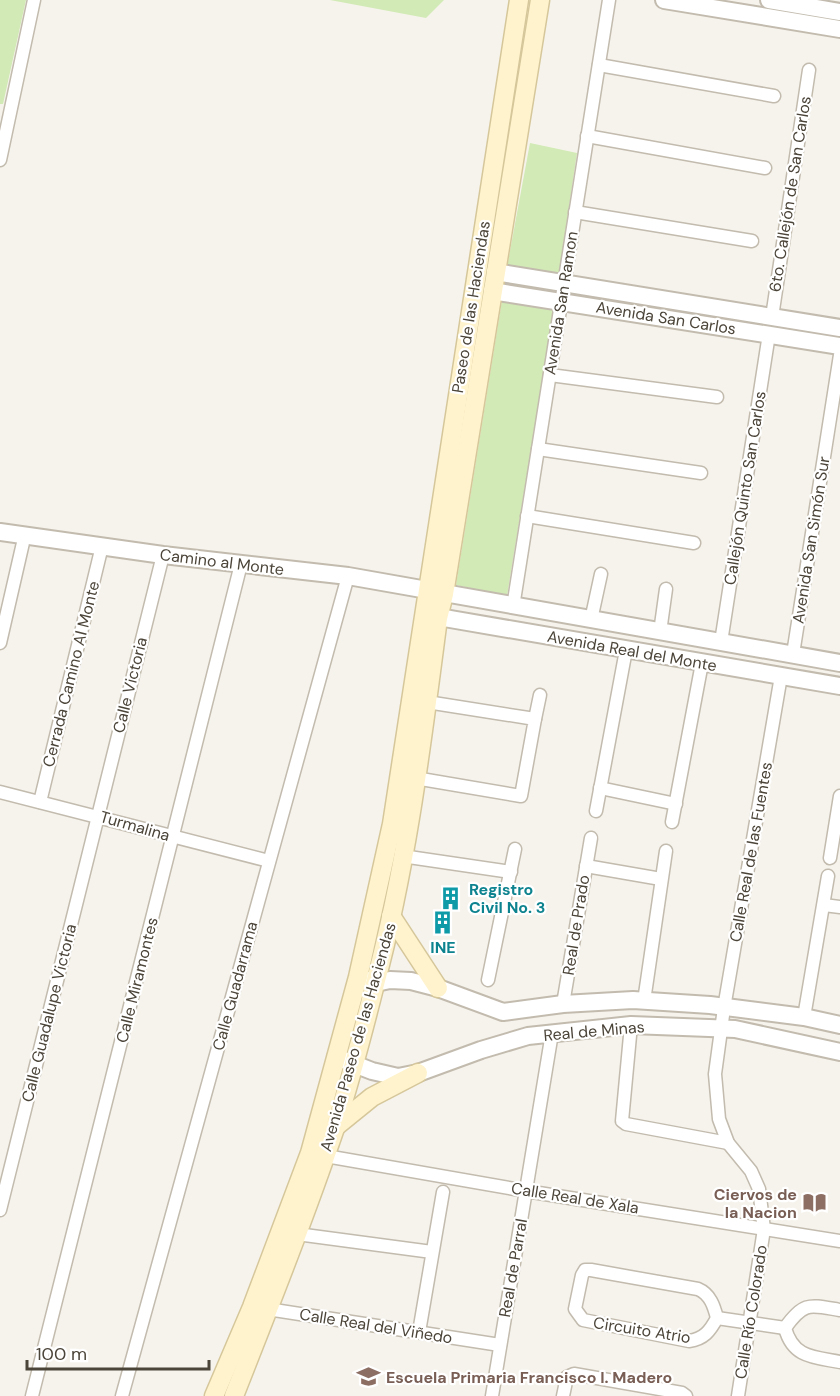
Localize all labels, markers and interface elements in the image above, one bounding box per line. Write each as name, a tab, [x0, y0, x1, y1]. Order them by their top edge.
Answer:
street label: 6to. Callejón de San Carlos	[764, 94, 816, 294]
street label: Paseo de las Haciendas	[447, 219, 495, 395]
street label: Avenida San Ramon	[539, 230, 583, 376]
street label: Avenida San Carlos	[594, 297, 738, 339]
street label: Callejón Quinto San Carlos	[719, 389, 771, 587]
street label: Avenida San Simón Sur	[787, 455, 835, 625]
street label: Camino al Monte	[159, 544, 285, 580]
street label: Cerrada Camino Al Monte	[38, 579, 104, 769]
street label: Avenida Real del Monte	[546, 626, 718, 676]
street label: Calle Victoria	[108, 635, 152, 735]
street label: Calle Real de las Fuentes	[725, 760, 777, 944]
street label: Turmalina	[98, 806, 172, 846]
street label: Real de Prado	[558, 873, 594, 977]
place label: Registro Civil No. 3	[469, 879, 546, 918]
building icon: Registro Civil No. 3	[438, 885, 464, 911]
building icon: INE	[430, 909, 456, 935]
street label: Calle Miramontes	[111, 915, 163, 1045]
street label: Calle Guadarrama	[208, 919, 262, 1053]
street label: Avenida Paseo de las Haciendas	[315, 920, 401, 1154]
street label: Calle Guadalupe Victoria	[17, 922, 81, 1104]
place label: INE	[430, 937, 456, 958]
street label: Real de Minas	[543, 1016, 645, 1046]
street label: Calle Real de Xala	[510, 1178, 640, 1218]
place label: Ciervos de la Nacion	[714, 1184, 797, 1223]
library icon: Ciervos de la Nacion	[802, 1190, 828, 1216]
street label: Real de Parral	[494, 1217, 532, 1319]
street label: Calle Río Colorado	[730, 1243, 772, 1381]
street label: Calle Real del Viñedo	[298, 1304, 454, 1348]
street label: Circuito Atrio	[592, 1312, 692, 1348]
scale bar	[27, 1333, 208, 1371]
text: 100 m	[36, 1342, 87, 1366]
school or university icon: Escuela Primaria Francisco I. Madero	[355, 1364, 381, 1390]
place label: Escuela Primaria Francisco I. Madero	[386, 1367, 672, 1388]

